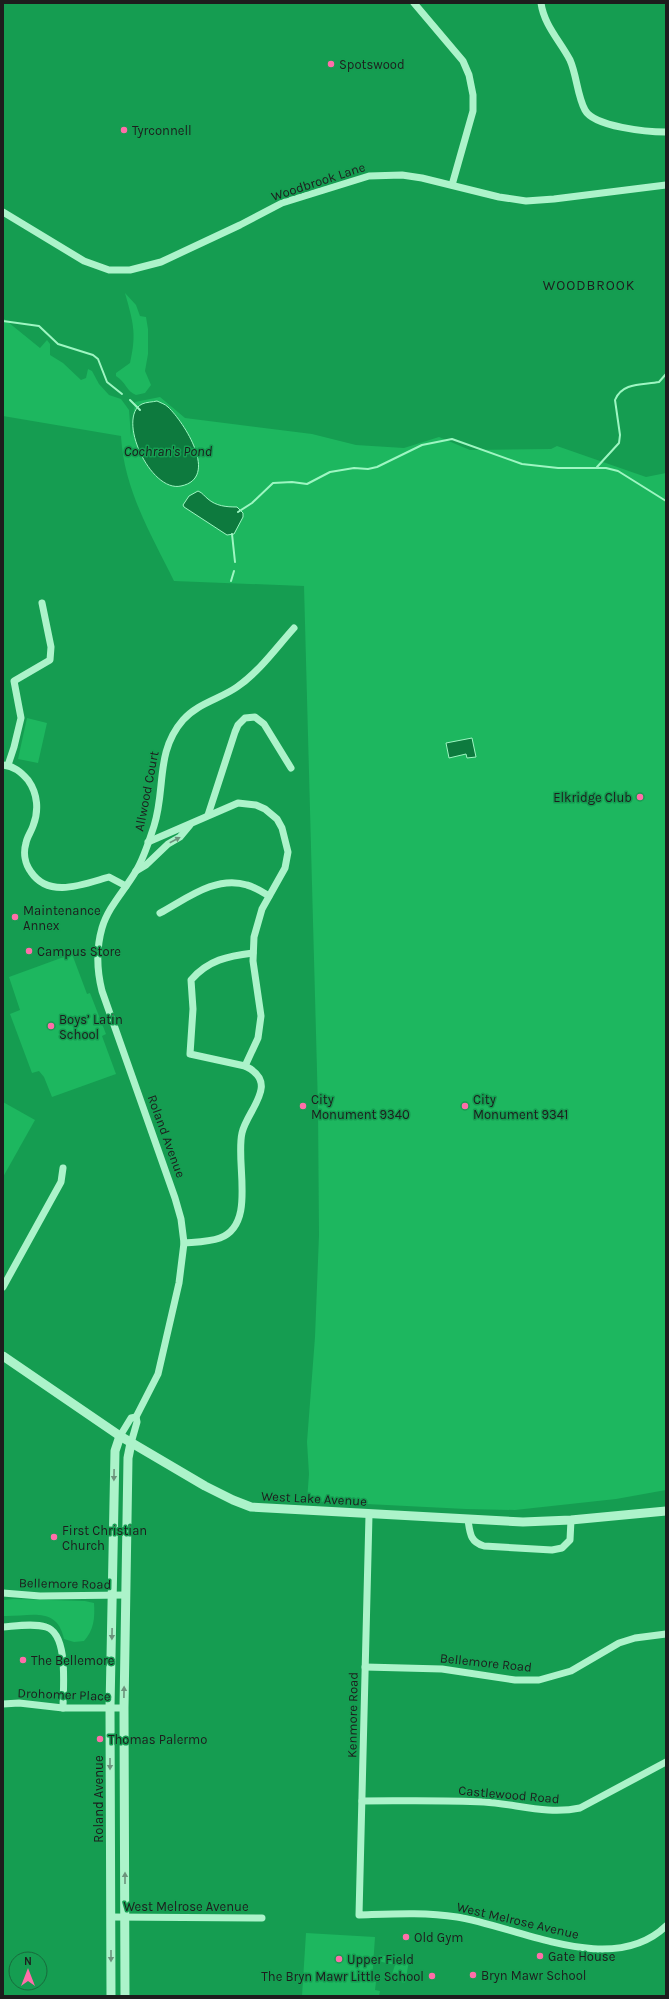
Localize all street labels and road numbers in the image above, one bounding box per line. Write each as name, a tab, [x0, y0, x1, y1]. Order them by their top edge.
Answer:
street label: Woodbrook Lane	[269, 159, 367, 204]
street label: Allwood Court	[131, 749, 162, 833]
street label: Roland Avenue	[145, 1093, 189, 1180]
street label: West Lake Avenue	[261, 1488, 368, 1509]
street label: Bellemore Road	[19, 1575, 111, 1592]
street label: Bellemore Road	[439, 1650, 533, 1675]
street label: Kenmore Road	[344, 1672, 361, 1758]
street label: Drohomer Place	[17, 1685, 111, 1704]
street label: Roland Avenue	[91, 1755, 106, 1843]
street label: Castlewood Road	[458, 1783, 560, 1806]
street label: West Melrose Avenue	[123, 1899, 249, 1914]
street label: West Melrose Avenue	[455, 1899, 581, 1942]

